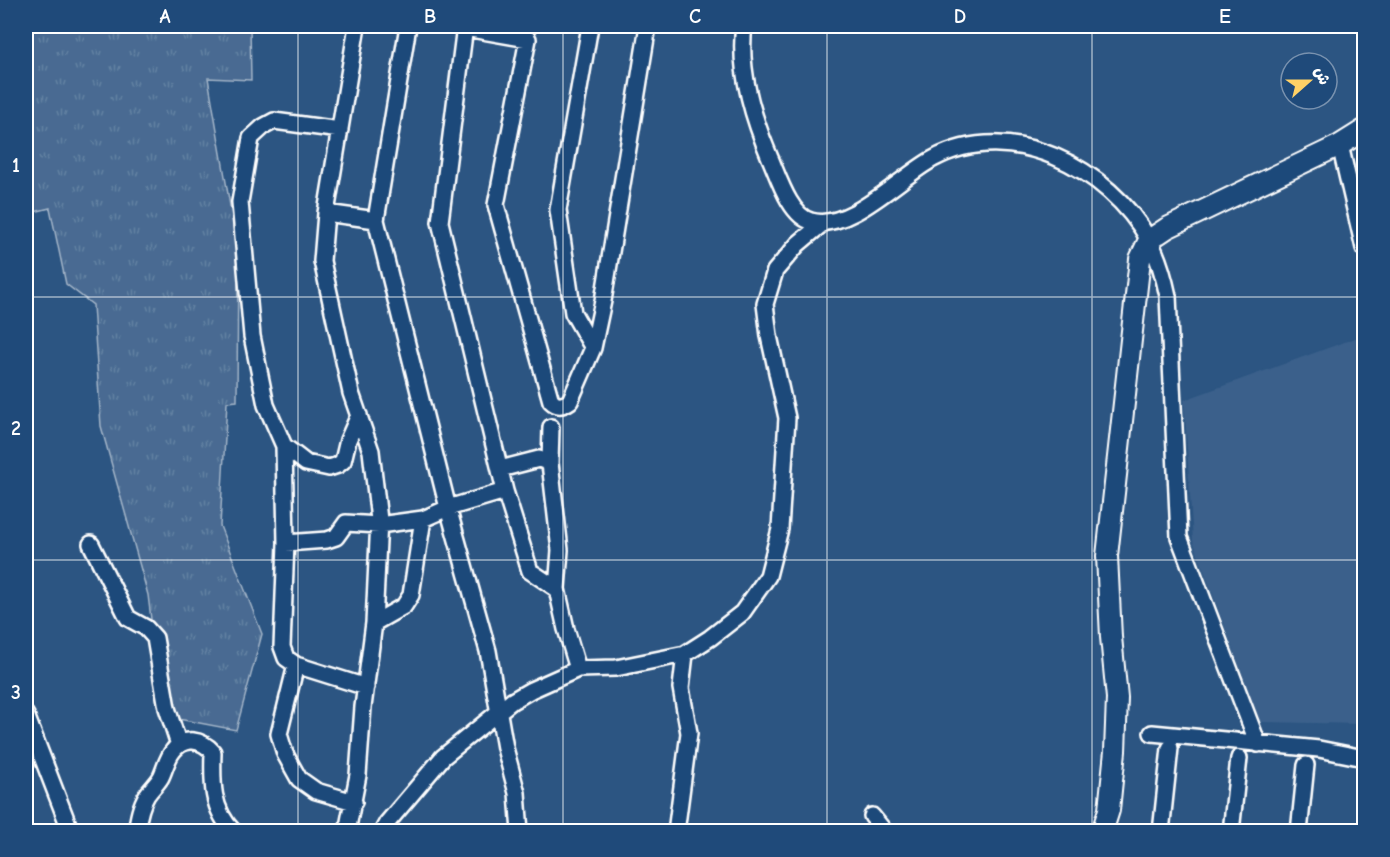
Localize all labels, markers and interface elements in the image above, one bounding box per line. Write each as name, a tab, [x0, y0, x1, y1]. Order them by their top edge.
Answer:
text: A	[159, 5, 171, 28]
text: B	[424, 5, 436, 28]
text: C	[689, 5, 701, 28]
text: D	[954, 5, 966, 28]
text: E	[1219, 5, 1231, 28]
north arrow	[1279, 51, 1339, 111]
text: ش	[1311, 65, 1334, 87]
text: 1	[12, 154, 20, 177]
text: 2	[11, 417, 21, 440]
text: 3	[11, 681, 21, 704]

